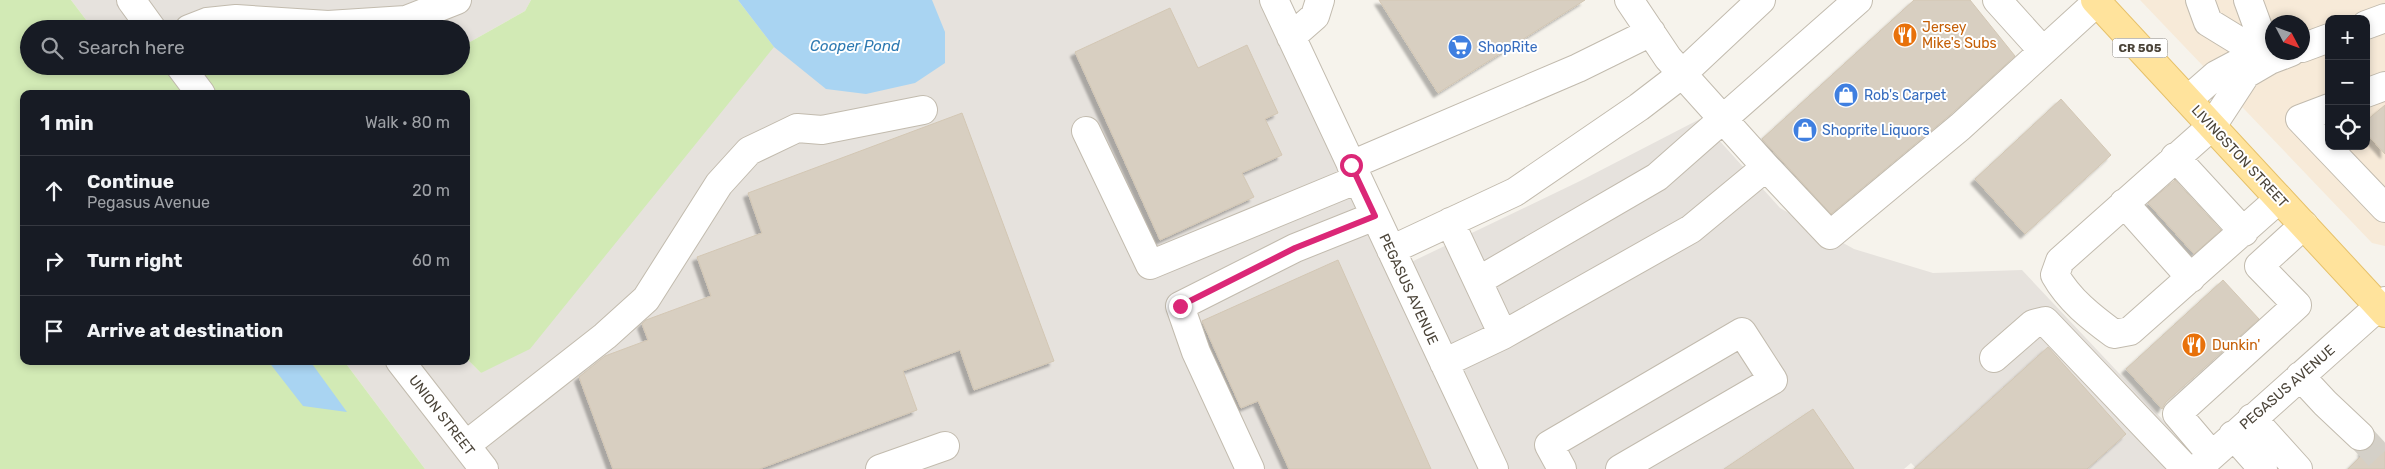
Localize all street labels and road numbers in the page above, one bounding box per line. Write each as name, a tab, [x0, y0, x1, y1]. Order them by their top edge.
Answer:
road number: CR 505	[2112, 38, 2168, 58]
street label: LIVINGSTON STREET	[2188, 102, 2292, 211]
street label: PEGASUS AVENUE	[1375, 231, 1442, 347]
street label: PEGASUS AVENUE	[2236, 341, 2338, 433]
street label: UNION STREET	[405, 372, 478, 459]

